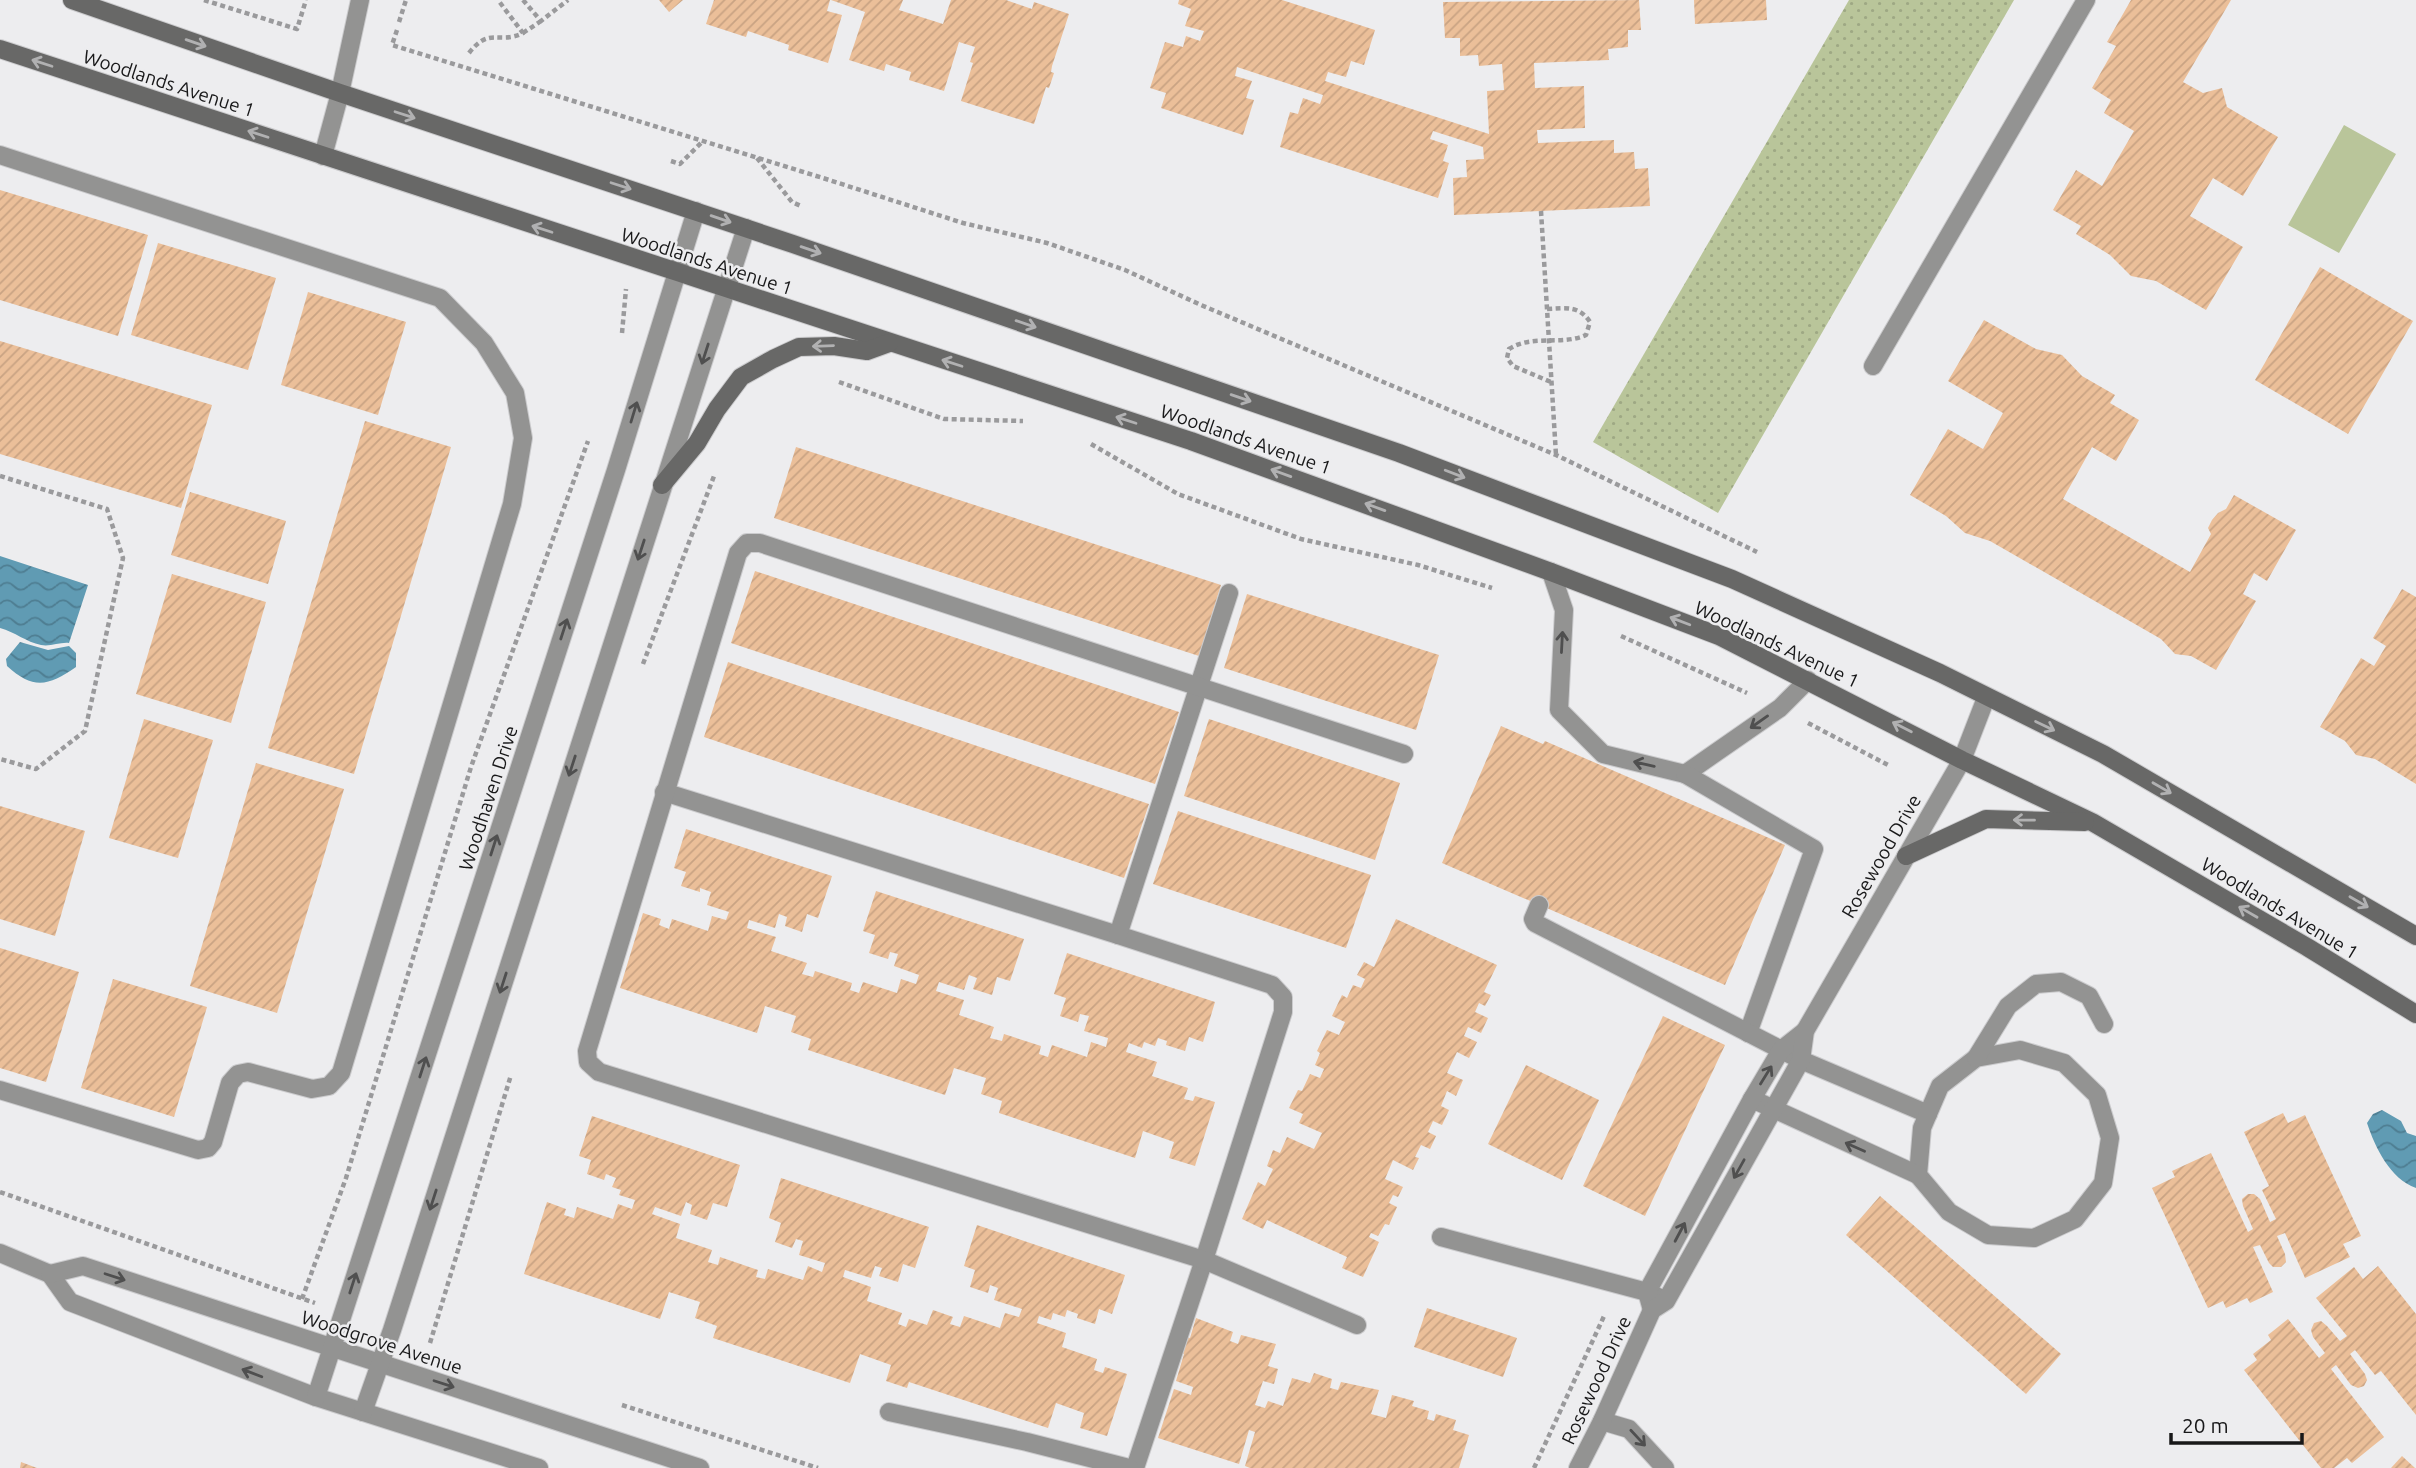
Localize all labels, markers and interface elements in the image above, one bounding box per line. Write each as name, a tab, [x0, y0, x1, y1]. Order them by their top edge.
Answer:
one-way arrow	[185, 38, 207, 50]
street label: Woodlands Avenue 1	[80, 45, 258, 121]
one-way arrow	[31, 55, 53, 68]
one-way arrow	[393, 110, 415, 122]
one-way arrow	[247, 127, 269, 140]
one-way arrow	[609, 181, 631, 193]
one-way arrow	[710, 213, 732, 226]
one-way arrow	[532, 222, 554, 234]
street label: Woodlands Avenue 1	[618, 223, 796, 299]
one-way arrow	[799, 245, 821, 257]
one-way arrow	[1014, 319, 1036, 331]
one-way arrow	[811, 340, 834, 353]
one-way arrow	[698, 343, 711, 365]
one-way arrow	[941, 356, 963, 368]
one-way arrow	[1229, 393, 1251, 405]
street label: Woodlands Avenue 1	[1158, 399, 1334, 479]
one-way arrow	[628, 402, 641, 424]
one-way arrow	[1115, 413, 1137, 426]
one-way arrow	[1270, 466, 1292, 478]
one-way arrow	[1444, 469, 1466, 482]
one-way arrow	[1364, 500, 1386, 512]
one-way arrow	[634, 538, 647, 560]
street label: Woodlands Avenue 1	[1691, 596, 1863, 692]
one-way arrow	[1669, 613, 1691, 626]
one-way arrow	[559, 618, 572, 640]
one-way arrow	[1556, 631, 1569, 654]
one-way arrow	[1750, 715, 1770, 729]
one-way arrow	[2034, 719, 2055, 733]
one-way arrow	[1892, 720, 1913, 734]
street label: Woodhaven Drive	[454, 723, 522, 873]
one-way arrow	[565, 755, 577, 777]
one-way arrow	[1633, 757, 1656, 770]
one-way arrow	[2151, 781, 2171, 795]
street label: Rosewood Drive	[1837, 790, 1925, 922]
one-way arrow	[2013, 813, 2036, 827]
one-way arrow	[489, 835, 502, 857]
street label: Woodlands Avenue 1	[2198, 852, 2362, 964]
one-way arrow	[2348, 895, 2368, 909]
one-way arrow	[2238, 905, 2258, 919]
one-way arrow	[495, 972, 508, 994]
one-way arrow	[417, 1056, 430, 1078]
one-way arrow	[1760, 1065, 1774, 1085]
one-way arrow	[1845, 1140, 1866, 1153]
one-way arrow	[1732, 1159, 1746, 1179]
one-way arrow	[426, 1188, 439, 1210]
one-way arrow	[1674, 1222, 1687, 1243]
one-way arrow	[104, 1272, 126, 1284]
one-way arrow	[347, 1273, 360, 1295]
street label: Woodgrove Avenue	[299, 1306, 465, 1378]
street label: Rosewood Drive	[1557, 1312, 1635, 1448]
one-way arrow	[242, 1365, 264, 1378]
one-way arrow	[432, 1379, 454, 1391]
scale bar	[2171, 1402, 2302, 1446]
text: 20 m	[2182, 1413, 2229, 1437]
one-way arrow	[1629, 1429, 1646, 1446]

